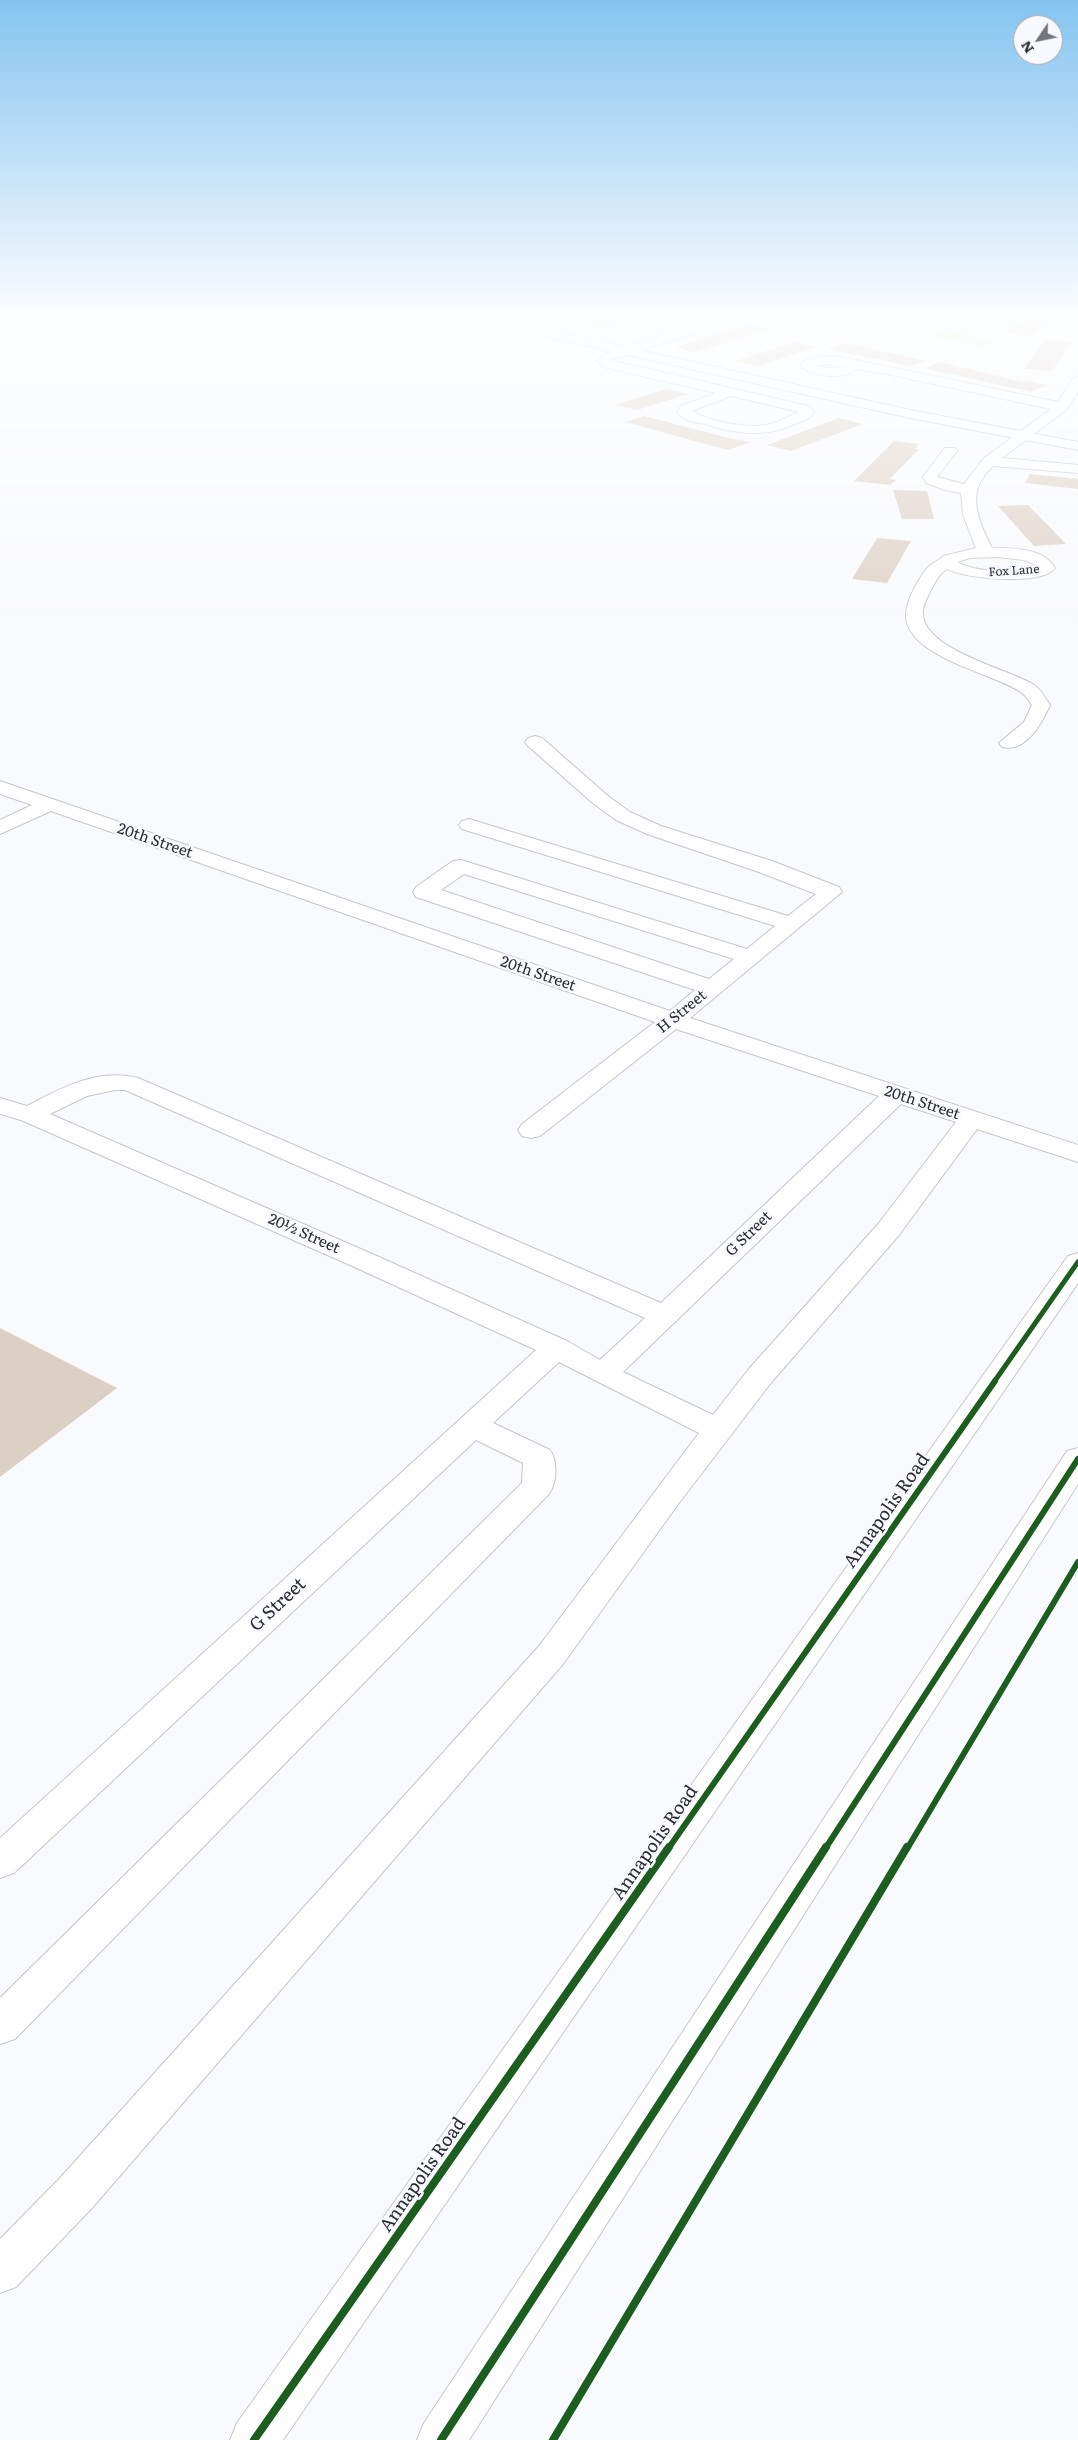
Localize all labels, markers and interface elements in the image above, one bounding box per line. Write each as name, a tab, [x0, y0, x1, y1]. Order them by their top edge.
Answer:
north arrow	[1013, 15, 1063, 65]
text: N	[1015, 37, 1038, 58]
street label: Fox Lane	[988, 562, 1040, 580]
street label: 20th Street	[115, 820, 195, 862]
street label: 20th Street	[498, 953, 578, 995]
street label: H Street	[654, 987, 710, 1037]
street label: 20th Street	[882, 1082, 962, 1124]
street label: G Street	[722, 1208, 776, 1260]
street label: 20½ Street	[265, 1210, 343, 1258]
street label: Annapolis Road	[839, 1450, 935, 1572]
street label: G Street	[246, 1574, 310, 1636]
street label: Annapolis Road	[607, 1782, 703, 1904]
street label: Annapolis Road	[375, 2114, 471, 2236]

